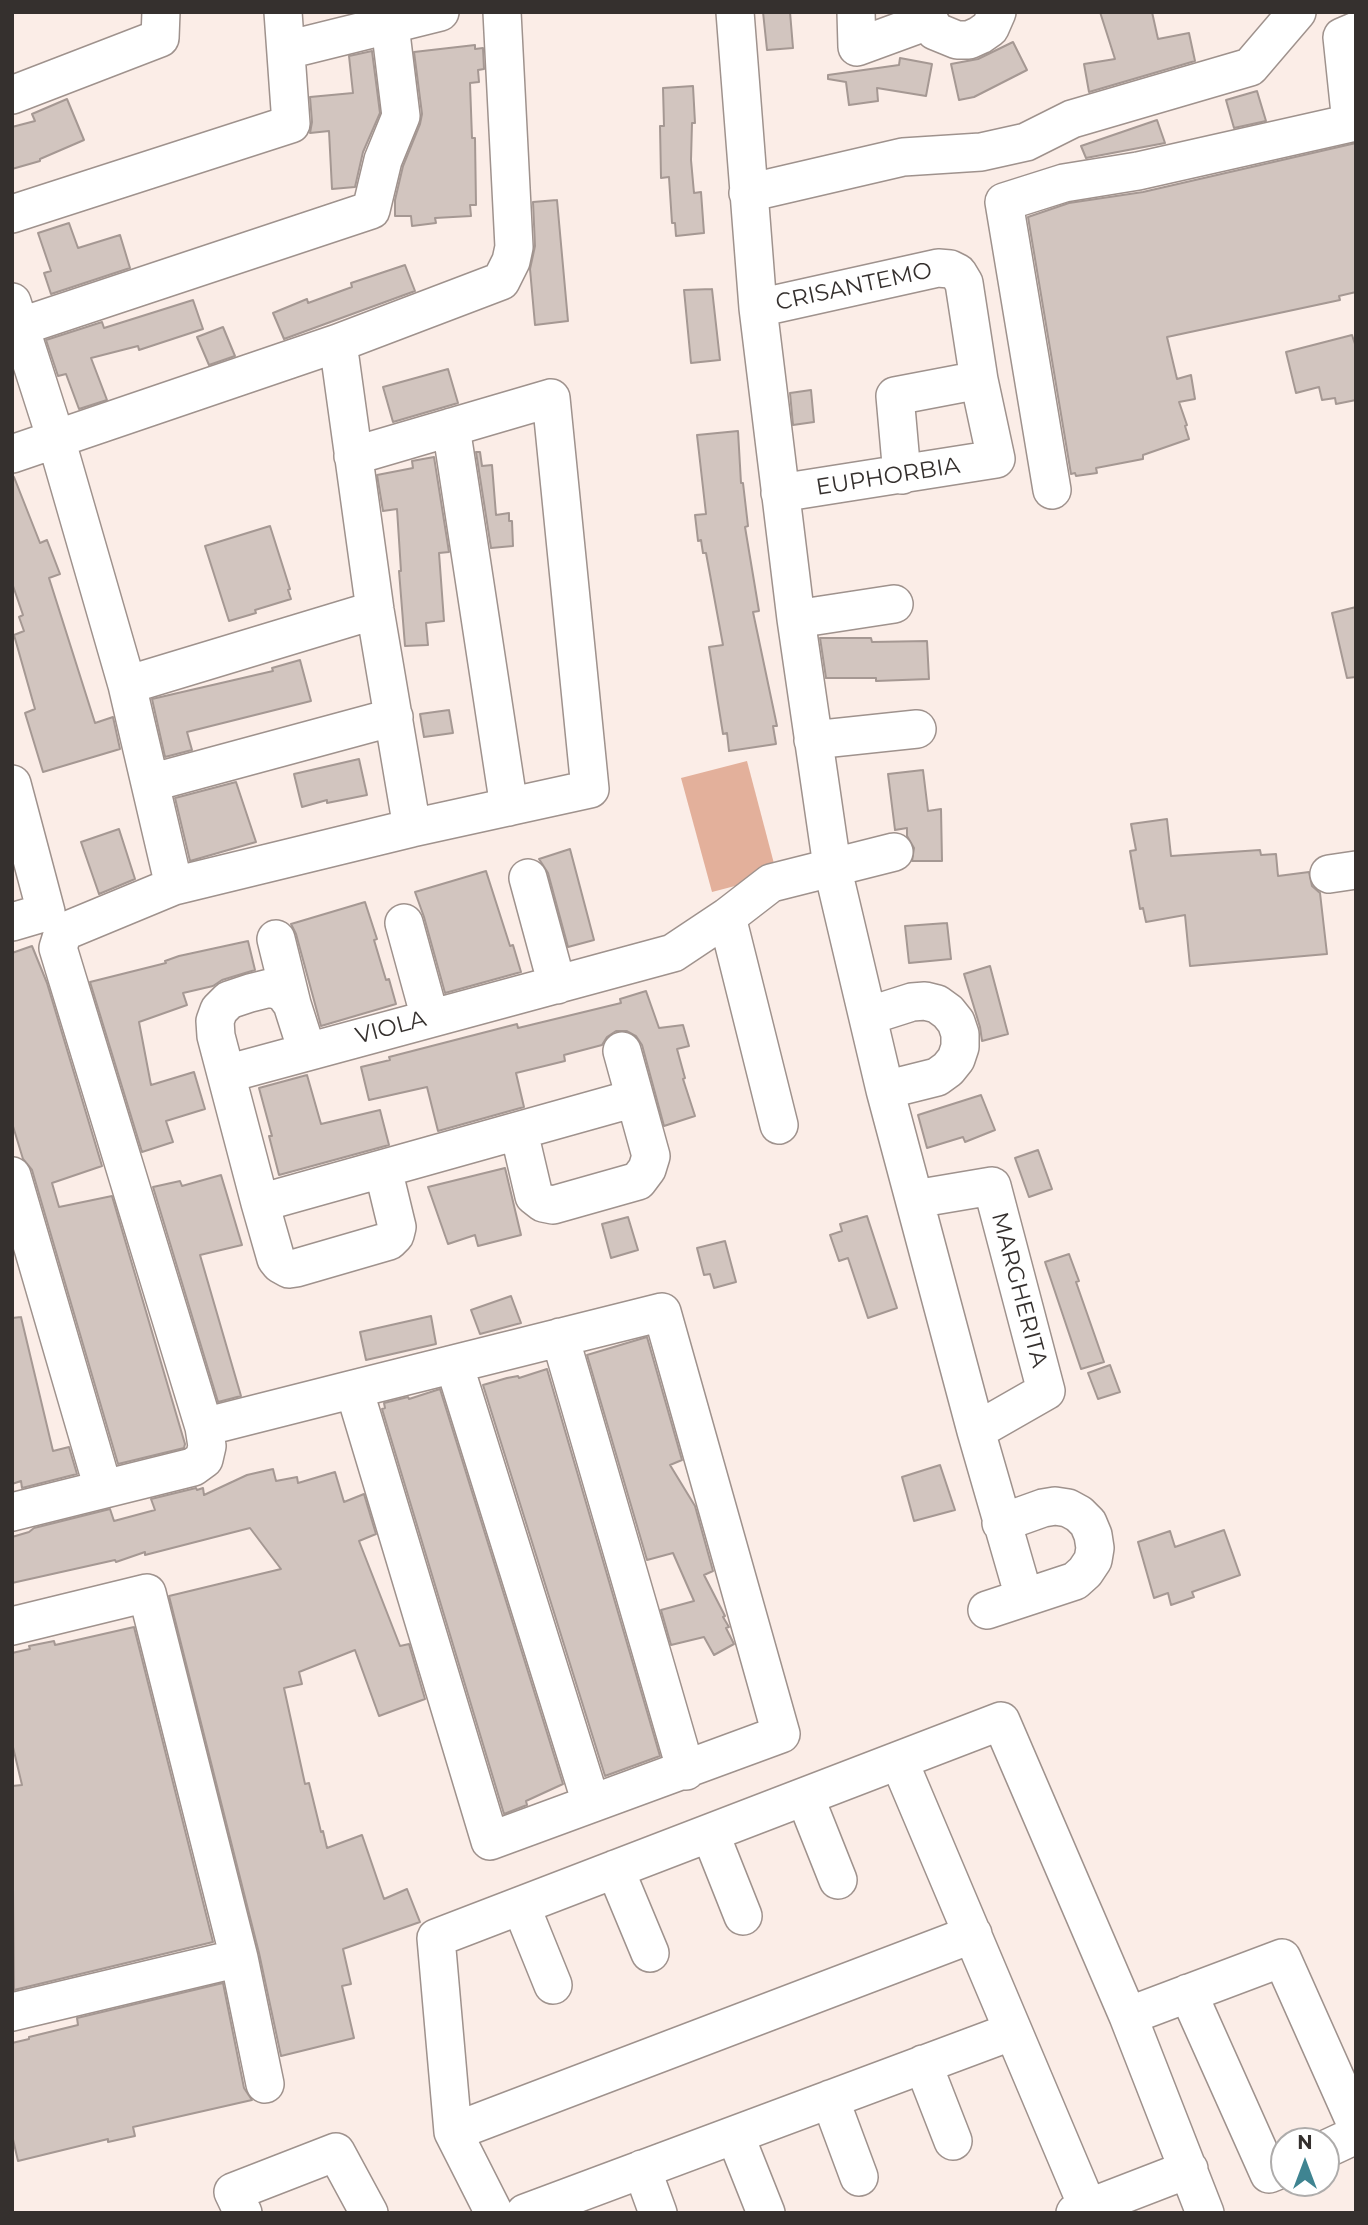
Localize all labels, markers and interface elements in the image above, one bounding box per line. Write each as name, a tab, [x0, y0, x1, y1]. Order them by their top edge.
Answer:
street label: CRISANTEMO	[773, 257, 935, 317]
street label: EUPHORBIA	[814, 452, 962, 502]
street label: VIOLA	[353, 1005, 429, 1051]
street label: MARGHERITA	[985, 1209, 1053, 1371]
north arrow	[1270, 2127, 1340, 2197]
text: N	[1297, 2131, 1313, 2154]

